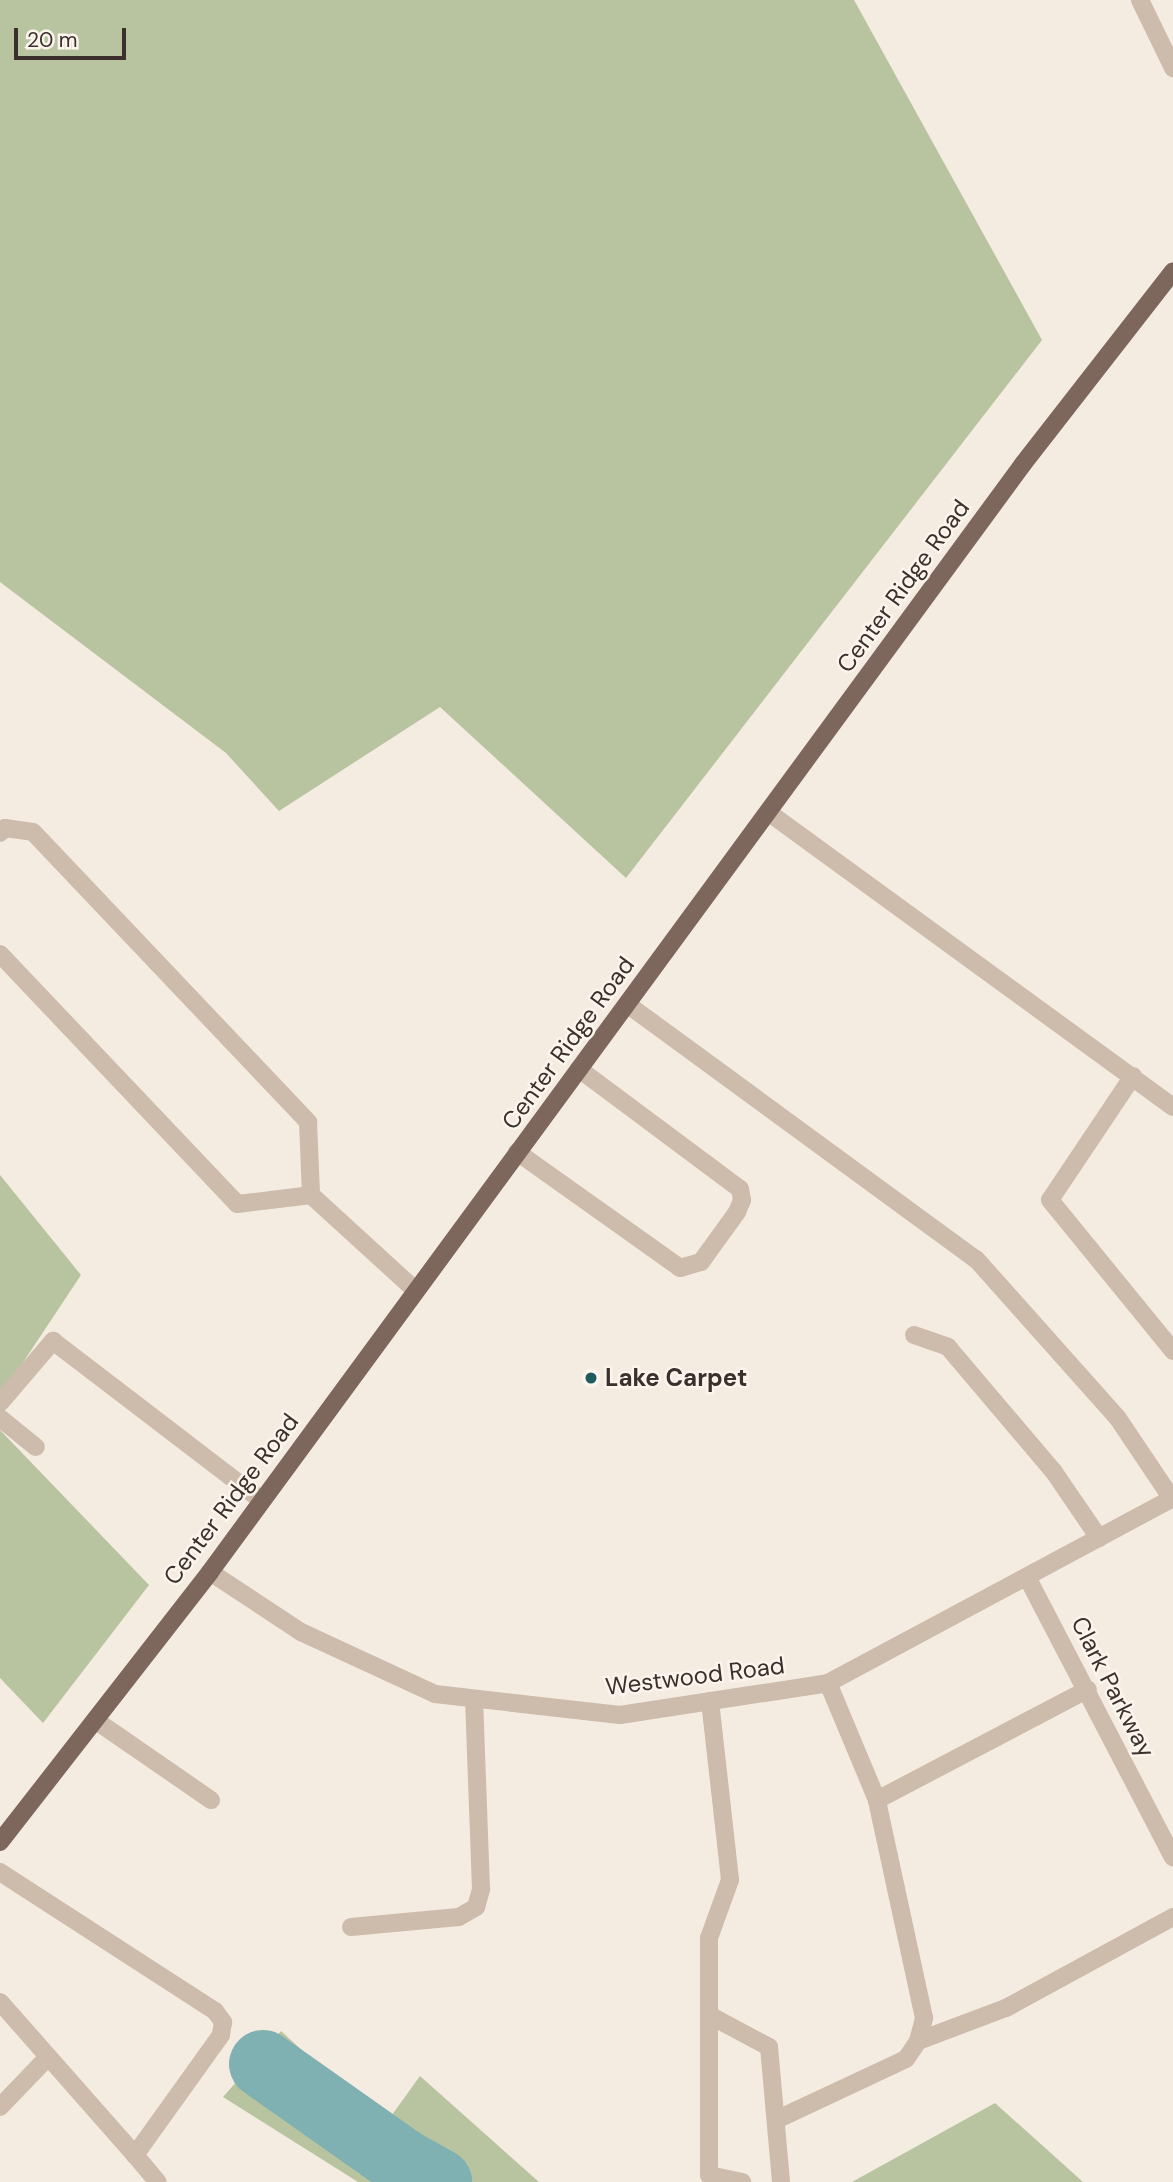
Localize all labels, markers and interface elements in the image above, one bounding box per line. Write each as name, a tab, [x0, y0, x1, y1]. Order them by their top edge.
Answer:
scale bar	[18, 14, 130, 58]
text: 20 m	[27, 26, 78, 54]
street label: Center Ridge Road	[831, 494, 975, 678]
street label: Center Ridge Road	[496, 951, 640, 1135]
place label: Lake Carpet	[605, 1364, 747, 1392]
marker: Lake Carpet	[583, 1370, 599, 1386]
street label: Center Ridge Road	[157, 1408, 305, 1590]
street label: Clark Parkway	[1065, 1612, 1161, 1762]
street label: Westwood Road	[604, 1651, 786, 1701]

